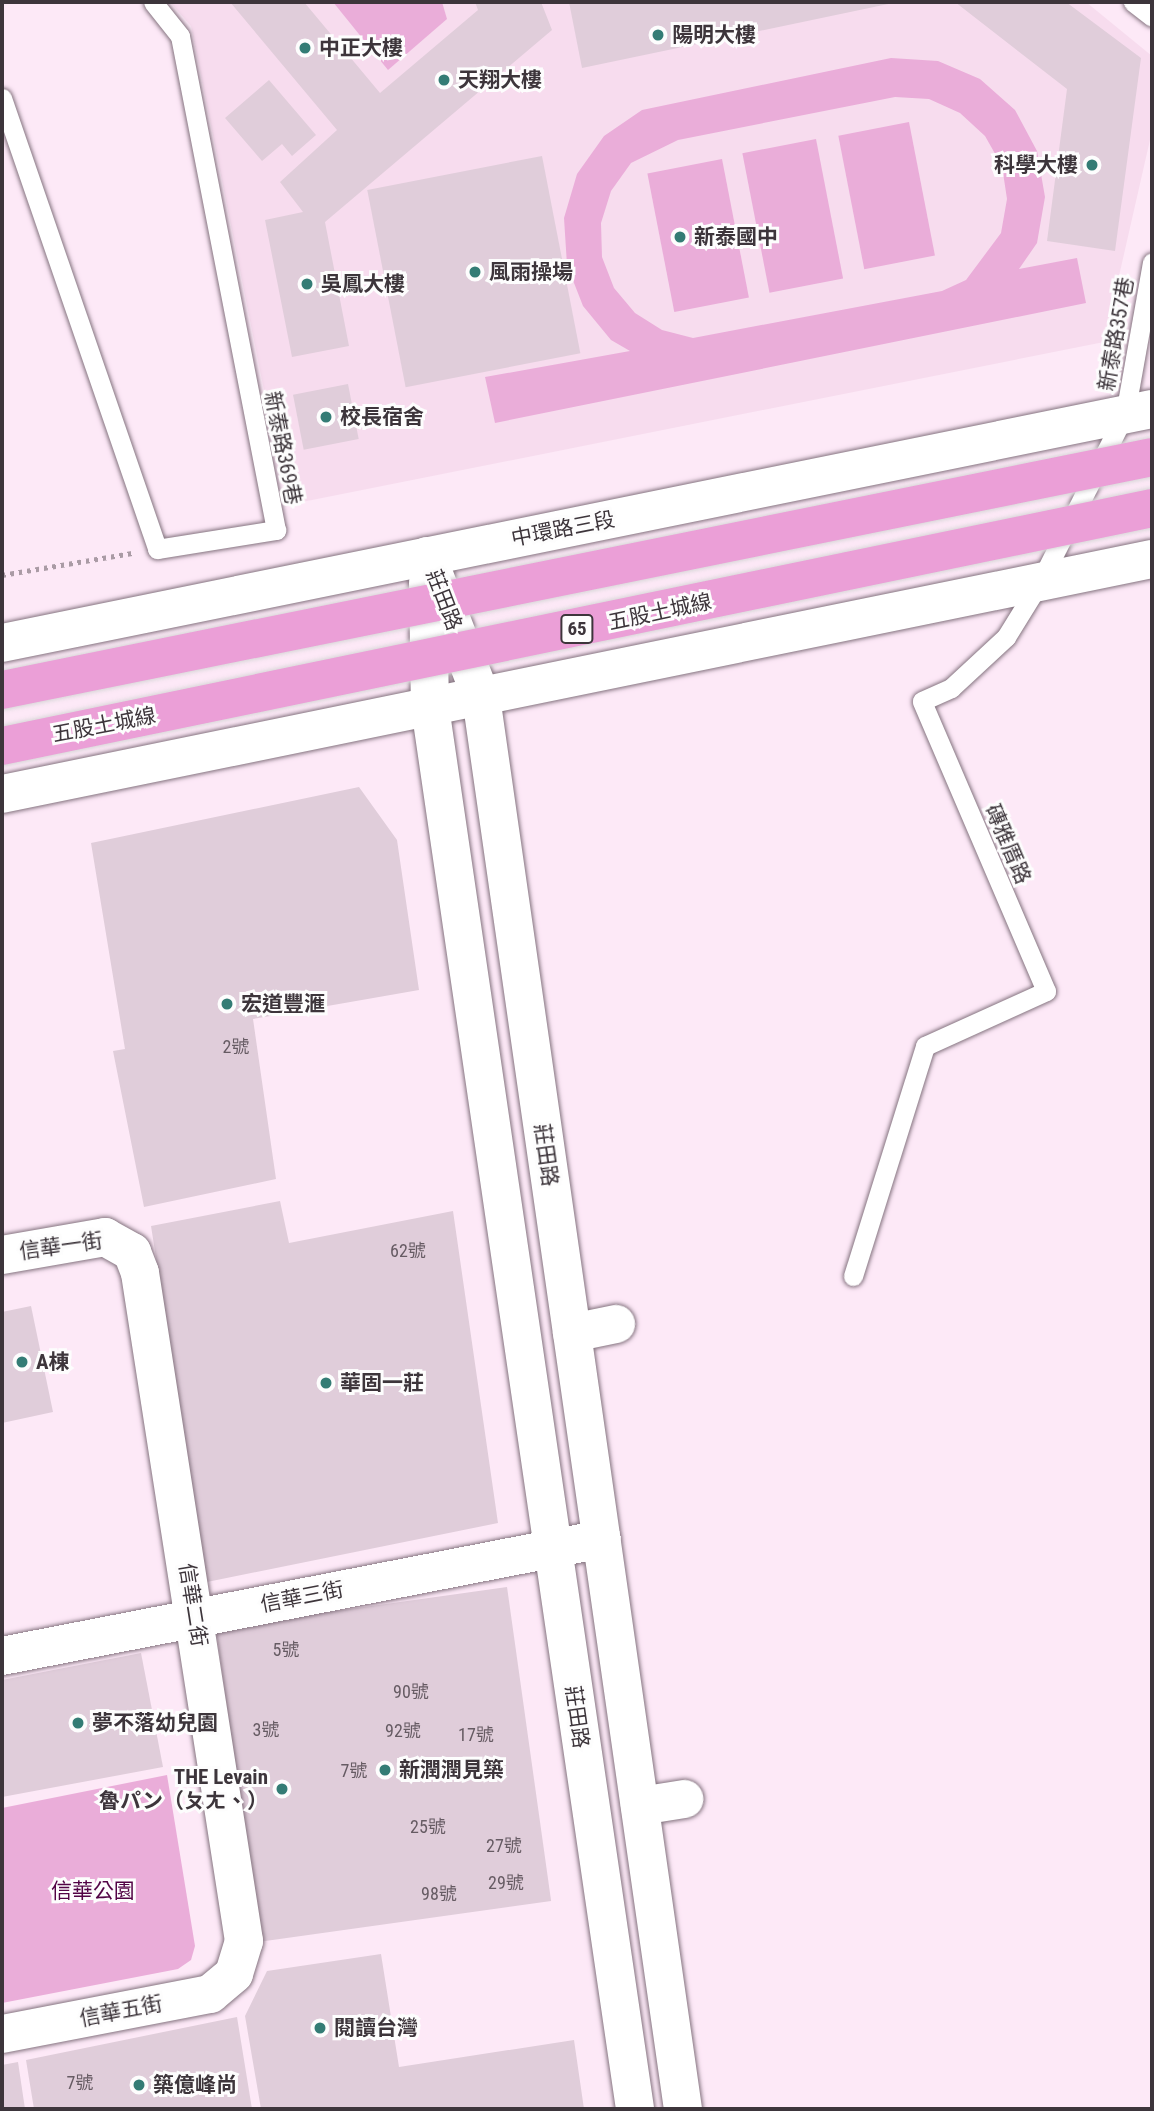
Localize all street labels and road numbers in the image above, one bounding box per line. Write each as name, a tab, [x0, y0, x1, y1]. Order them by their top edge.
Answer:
street label: 新泰路357巷	[1094, 275, 1138, 393]
street label: 新泰路369巷	[260, 389, 306, 507]
street label: 中環路三段	[509, 507, 617, 551]
street label: 莊田路	[421, 566, 467, 634]
street label: 五股土城線	[606, 589, 714, 635]
road number: 65	[560, 614, 594, 644]
street label: 五股土城線	[50, 703, 158, 747]
street label: 磚雅厝路	[980, 800, 1036, 888]
street label: 莊田路	[529, 1122, 563, 1188]
street label: 信華一街	[18, 1228, 104, 1264]
street label: 信華二街	[174, 1562, 212, 1648]
street label: 信華三街	[258, 1577, 346, 1617]
street label: 莊田路	[560, 1684, 594, 1750]
street label: 信華五街	[77, 1991, 165, 2031]

